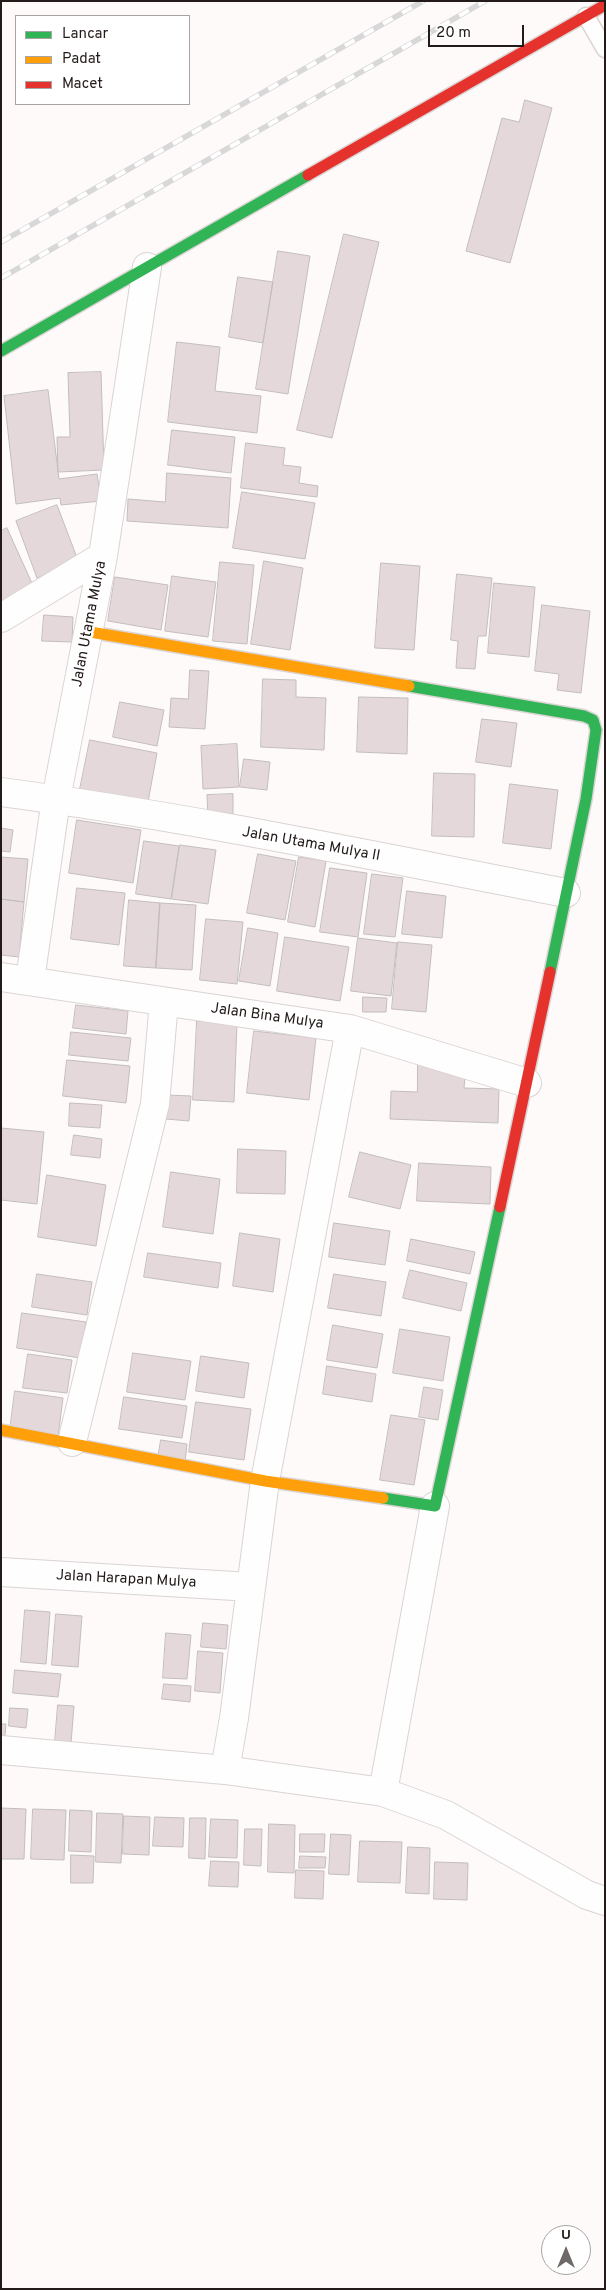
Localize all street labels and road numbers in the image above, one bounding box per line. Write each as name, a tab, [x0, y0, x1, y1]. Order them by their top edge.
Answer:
street label: Jalan Utama Mulya	[69, 559, 111, 689]
street label: Jalan Utama Mulya II	[240, 824, 382, 866]
street label: Jalan Bina Mulya	[209, 1000, 325, 1034]
street label: Jalan Harapan Mulya	[55, 1567, 197, 1593]

